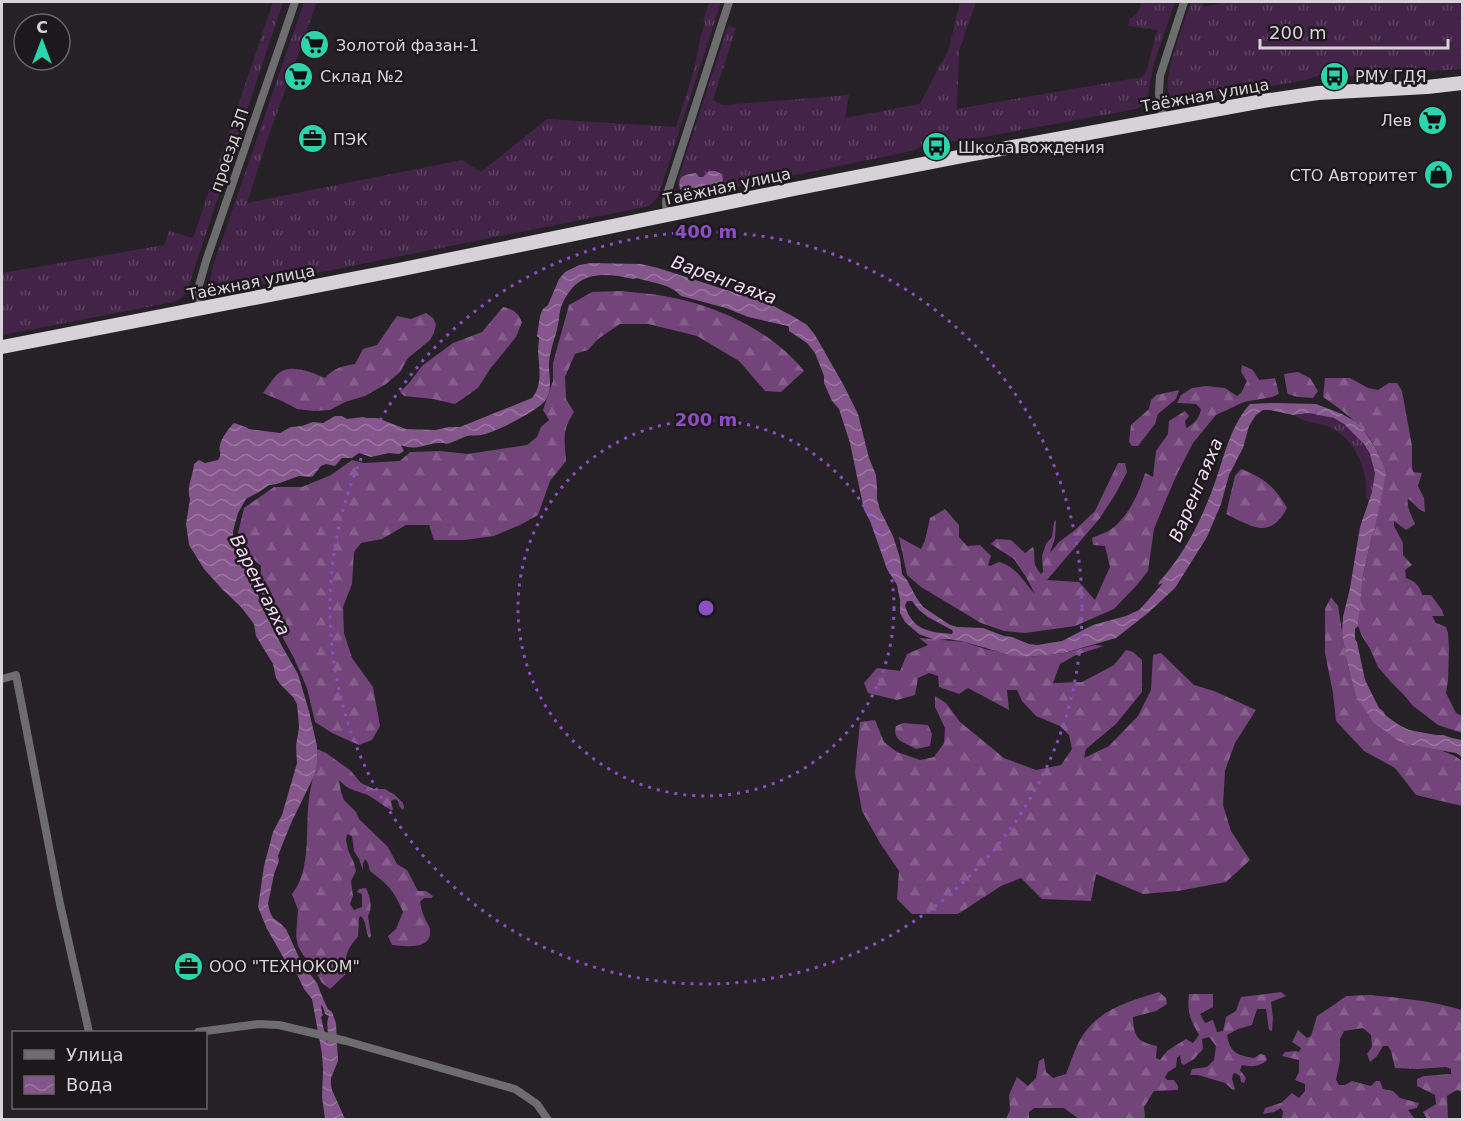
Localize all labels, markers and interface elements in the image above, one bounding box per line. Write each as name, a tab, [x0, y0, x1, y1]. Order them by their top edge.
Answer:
north arrow	[12, 12, 72, 72]
scale bar	[1260, 12, 1448, 50]
text: С	[36, 18, 48, 37]
text: 200 m	[1269, 22, 1327, 43]
supermarket icon: Золотой фазан-1	[299, 29, 331, 61]
place label: Золотой фазан-1	[336, 36, 479, 55]
supermarket icon: Склад №2	[283, 60, 315, 92]
bus stop icon: РМУ ГДЯ	[1318, 60, 1350, 92]
place label: Склад №2	[320, 67, 404, 86]
place label: РМУ ГДЯ	[1355, 67, 1427, 86]
street label: Таёжная улица	[1139, 75, 1271, 116]
supermarket icon: Лев	[1417, 104, 1449, 136]
street label: проезд 3П	[206, 106, 253, 194]
place label: Лев	[1381, 111, 1412, 130]
office icon: ПЭК	[296, 123, 328, 155]
place label: ПЭК	[333, 130, 368, 149]
bus stop icon: Школа вождения	[921, 131, 953, 163]
place label: Школа вождения	[958, 138, 1105, 157]
shop icon: СТО Авторитет	[1422, 159, 1454, 191]
street label: Таёжная улица	[661, 164, 792, 209]
place label: СТО Авторитет	[1290, 166, 1417, 185]
text: 400 m	[675, 221, 737, 242]
water label: Варенгаяха	[669, 251, 780, 308]
street label: Таёжная улица	[185, 261, 317, 304]
text: 200 m	[675, 409, 737, 430]
water label: Варенгаяха	[1164, 435, 1227, 545]
water label: Варенгаяха	[226, 531, 295, 639]
centre of rings	[696, 598, 716, 618]
office icon: ООО "ТЕХНОКОМ"	[172, 950, 204, 982]
place label: ООО "ТЕХНОКОМ"	[209, 957, 360, 976]
legend	[12, 1031, 207, 1109]
text: Улица	[66, 1044, 123, 1065]
text: Вода	[66, 1074, 113, 1095]

